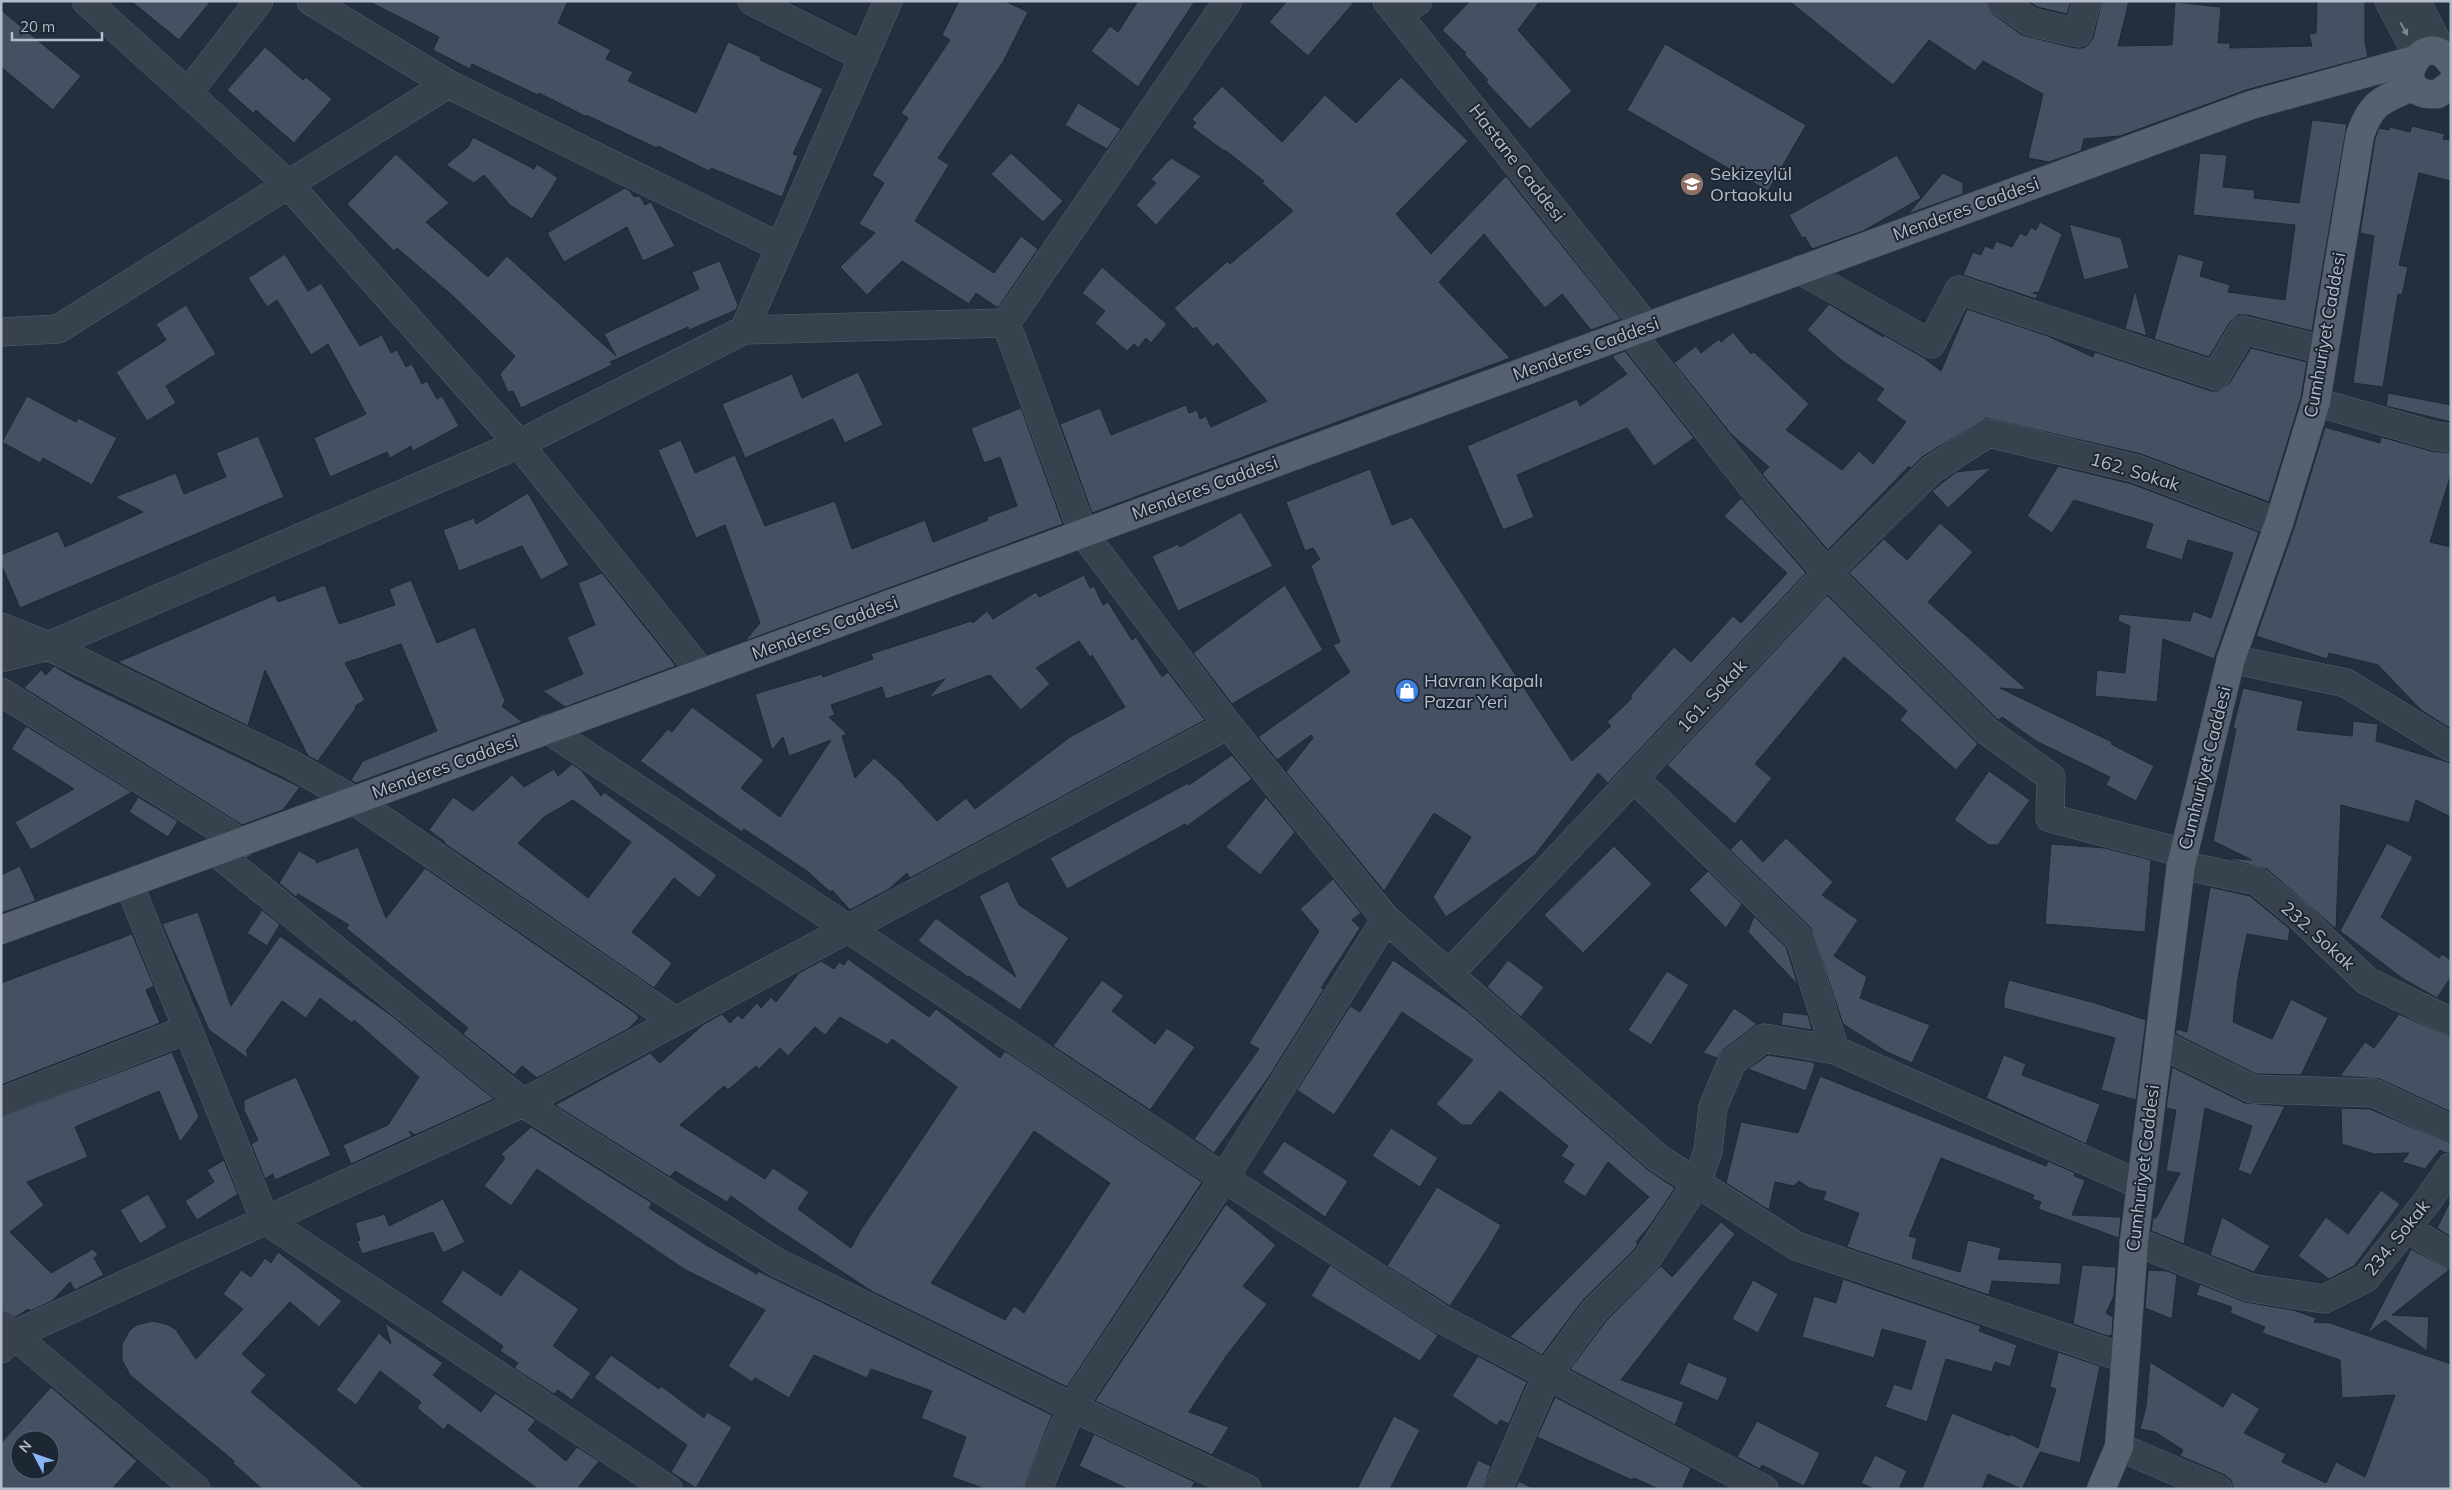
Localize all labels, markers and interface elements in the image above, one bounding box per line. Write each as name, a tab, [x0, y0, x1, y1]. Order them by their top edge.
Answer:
scale bar	[12, 10, 102, 42]
text: 20 m	[20, 17, 55, 36]
one-way arrow	[2399, 22, 2408, 35]
street label: Hastane Caddesi	[1464, 99, 1570, 226]
place label: Sekizeylül Ortaokulu	[1710, 162, 1793, 206]
school or university icon: Sekizeylül Ortaokulu	[1679, 171, 1705, 197]
street label: Menderes Caddesi	[1890, 171, 2042, 246]
street label: Cumhuriyet Caddesi	[2299, 250, 2350, 419]
street label: Menderes Caddesi	[1510, 311, 1662, 386]
street label: 162. Sokak	[2088, 447, 2183, 496]
street label: Menderes Caddesi	[1129, 450, 1281, 525]
street label: Menderes Caddesi	[749, 590, 901, 665]
street label: 161. Sokak	[1672, 654, 1752, 737]
place label: Havran Kapalı Pazar Yeri	[1424, 669, 1543, 713]
shop icon: Havran Kapalı Pazar Yeri	[1394, 678, 1420, 704]
street label: Cumhuriyet Caddesi	[2173, 684, 2236, 852]
street label: Menderes Caddesi	[369, 729, 521, 804]
street label: 232. Sokak	[2276, 896, 2361, 975]
street label: Cumhuriyet Caddesi	[2121, 1083, 2164, 1253]
street label: 234. Sokak	[2359, 1194, 2435, 1281]
north arrow	[10, 1430, 60, 1480]
text: N	[15, 1437, 35, 1456]

